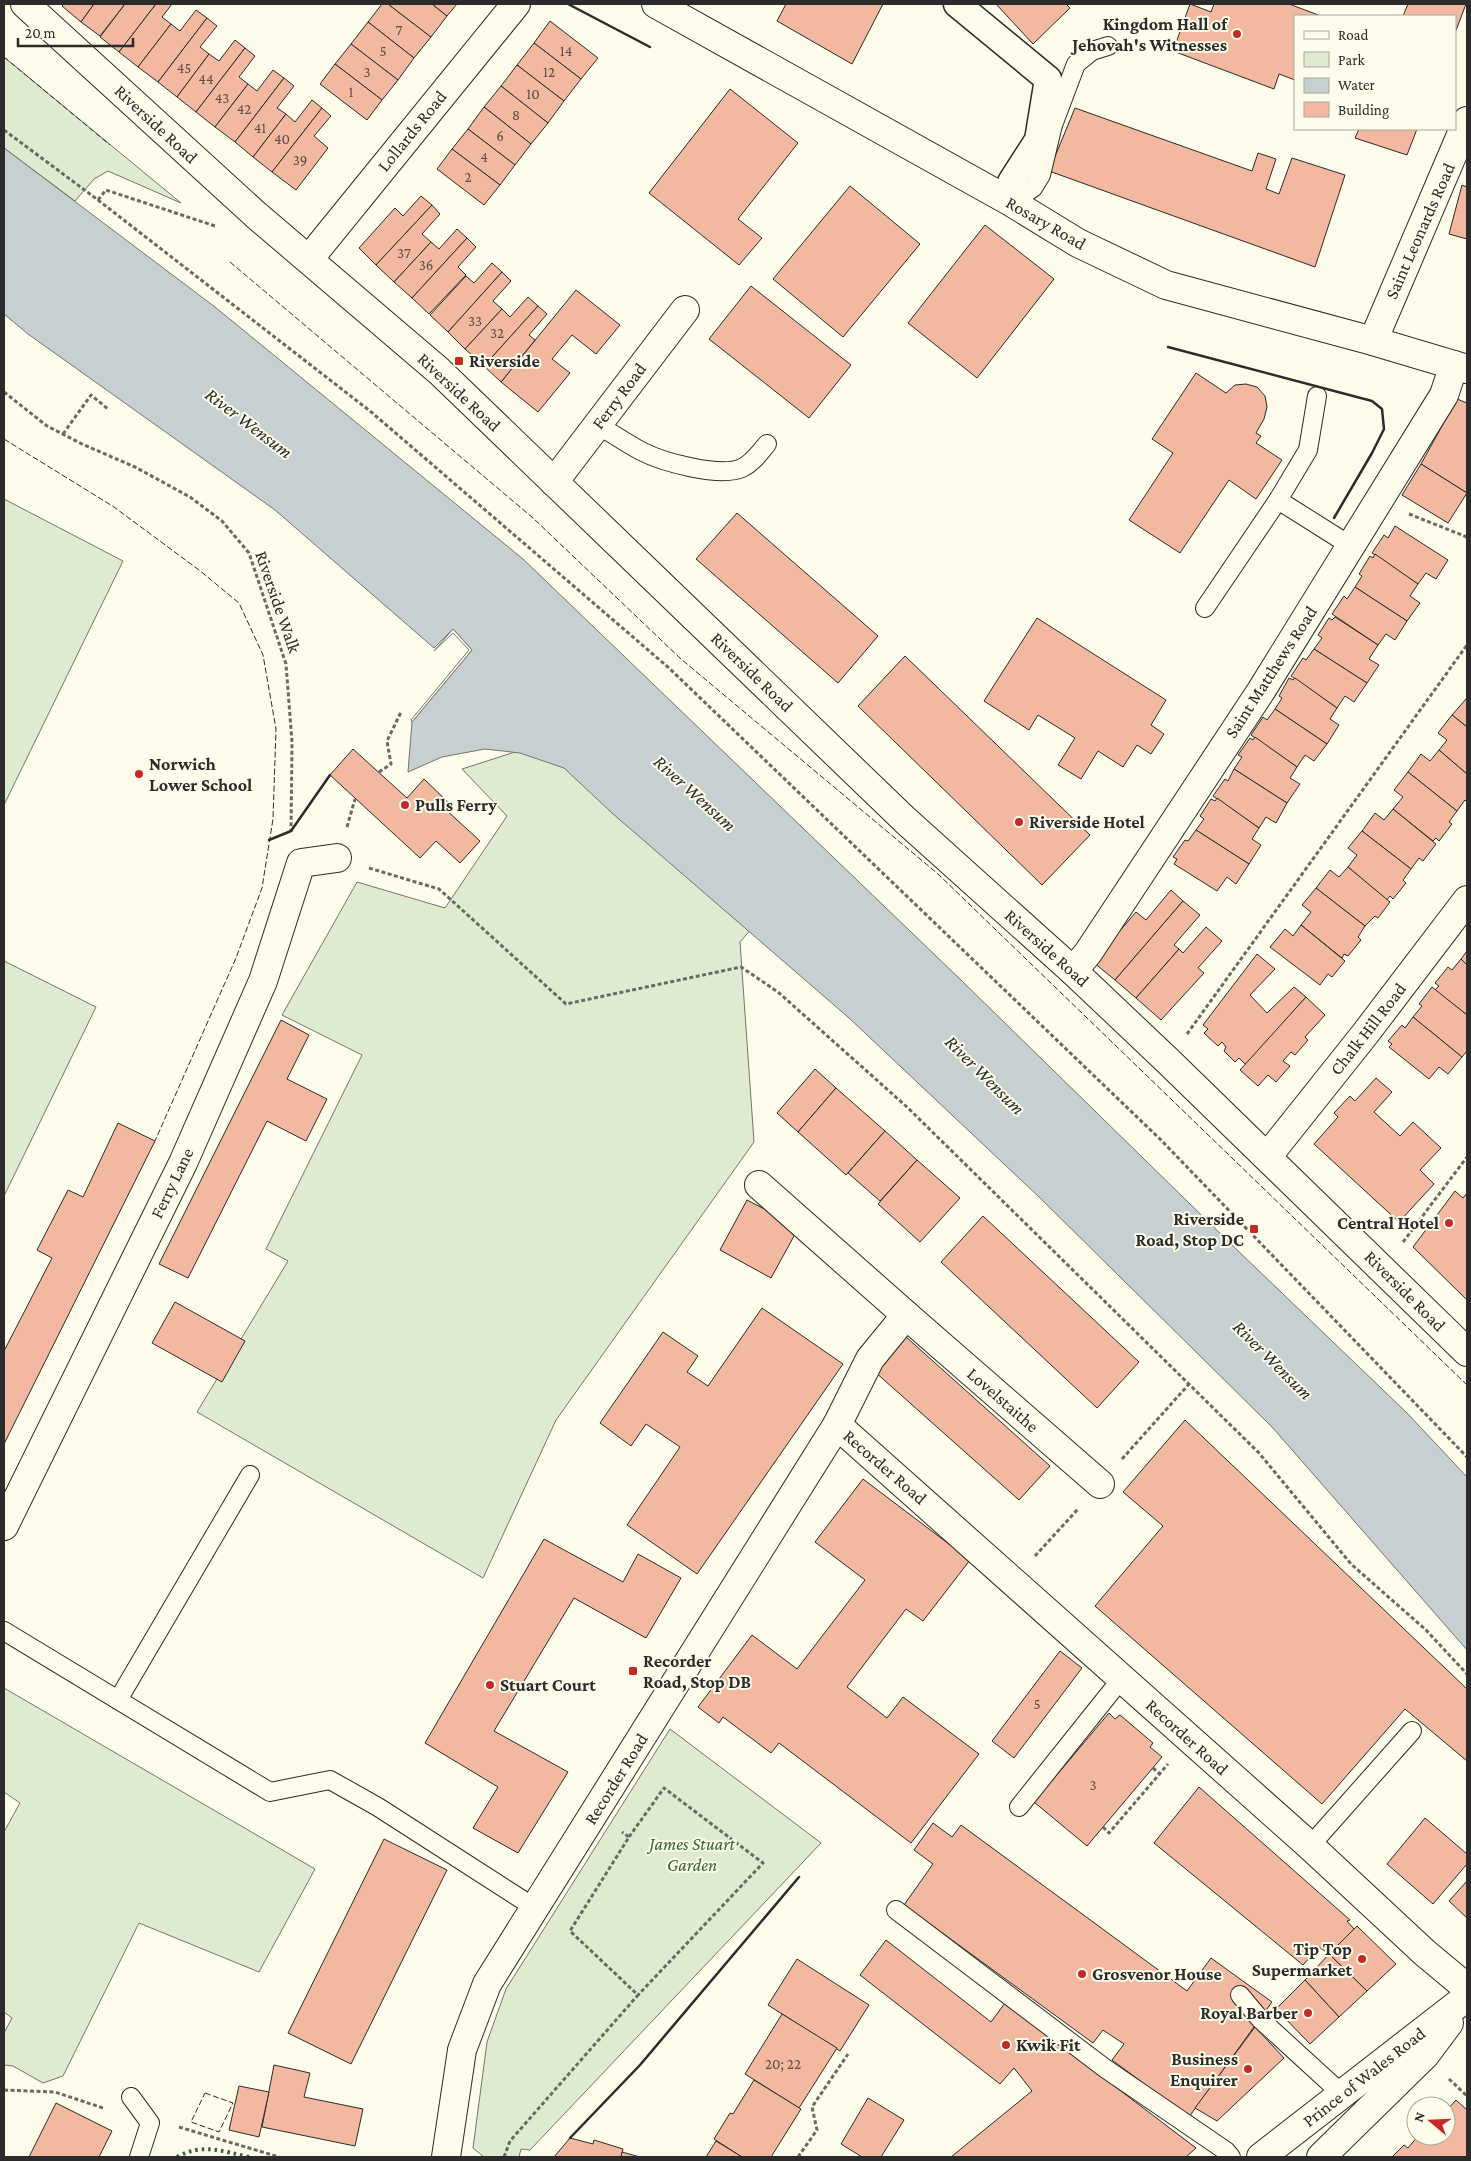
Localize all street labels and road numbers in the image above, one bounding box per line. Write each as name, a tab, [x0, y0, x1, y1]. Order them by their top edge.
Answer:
street label: Riverside Road	[110, 81, 202, 168]
street label: Lollards Road	[373, 86, 451, 175]
street label: Saint Leonards Road	[1381, 159, 1459, 302]
street label: Rosary Road	[1003, 192, 1090, 254]
street label: Riverside Road	[413, 349, 505, 436]
street label: Ferry Road	[588, 359, 651, 433]
street label: Riverside Walk	[251, 548, 305, 656]
street label: Saint Matthews Road	[1221, 602, 1321, 742]
street label: Riverside Road	[707, 628, 797, 716]
street label: Riverside Road	[1001, 905, 1093, 991]
street label: Chalk Hill Road	[1326, 979, 1410, 1079]
street label: Ferry Lane	[146, 1144, 198, 1221]
street label: Riverside Road	[1360, 1246, 1450, 1336]
street label: Lovelstaithe	[963, 1364, 1043, 1437]
street label: Recorder Road	[839, 1425, 931, 1509]
street label: Recorder Road	[1142, 1695, 1233, 1779]
street label: Recorder Road	[580, 1729, 652, 1828]
street label: Prince of Wales Road	[1299, 2023, 1430, 2131]

